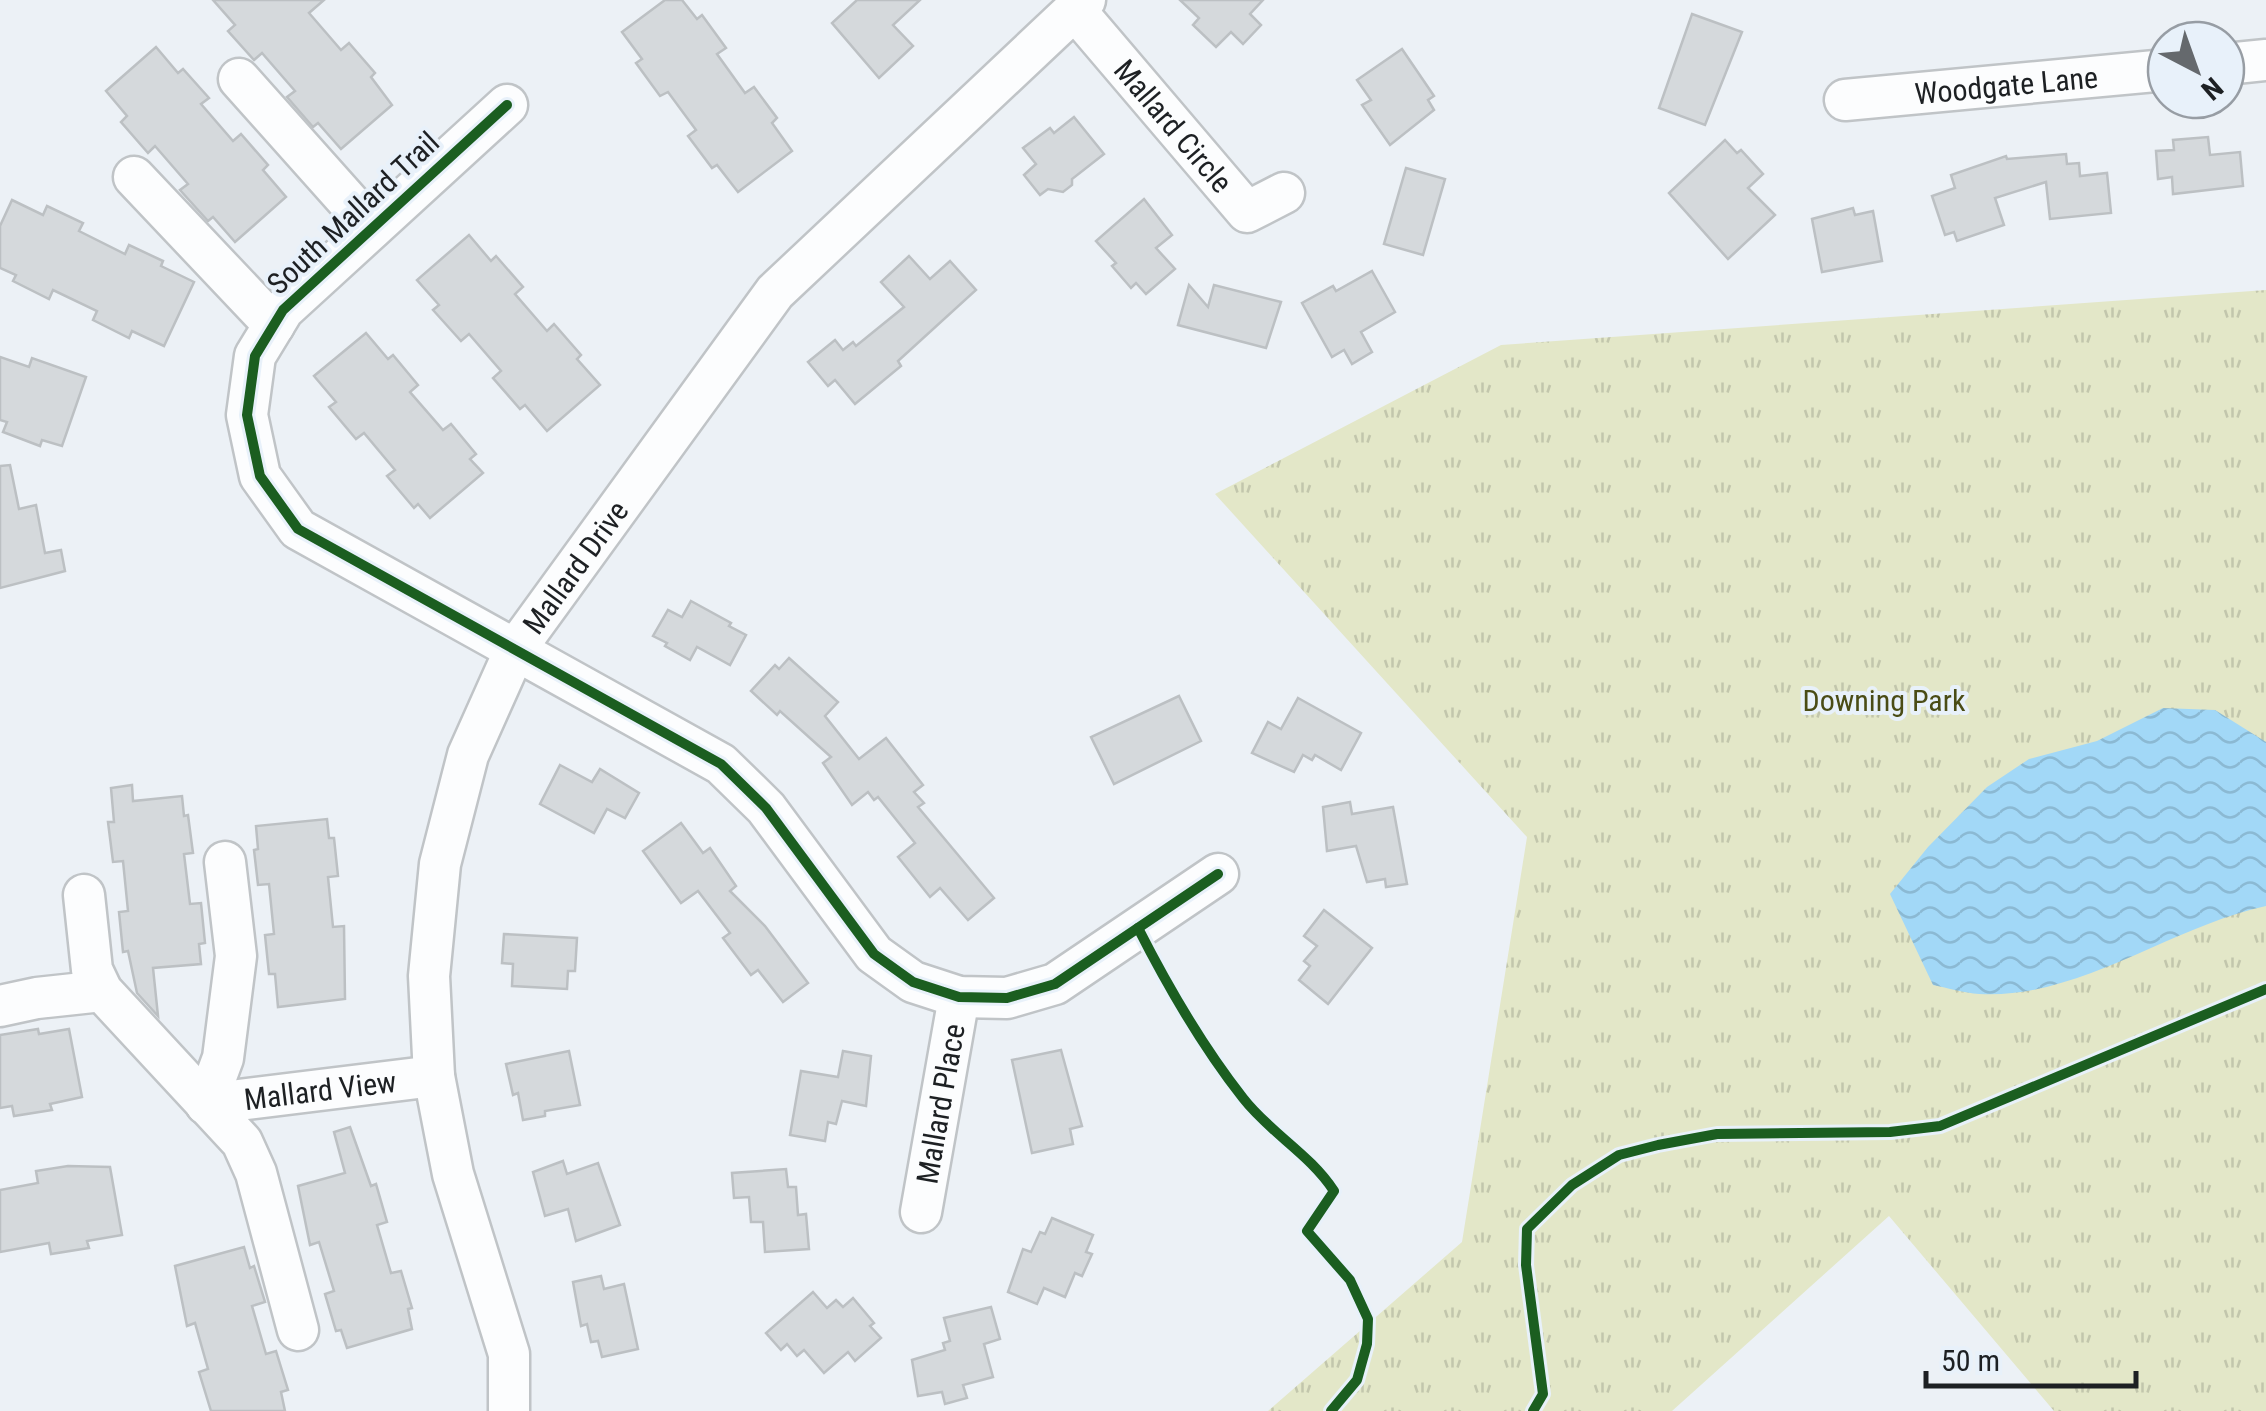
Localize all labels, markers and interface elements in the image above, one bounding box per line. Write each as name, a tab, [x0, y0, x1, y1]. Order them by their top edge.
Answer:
north arrow	[2146, 20, 2246, 120]
street label: Mallard Circle	[1107, 52, 1240, 199]
street label: Woodgate Lane	[1913, 59, 2099, 111]
text: N	[2195, 70, 2229, 107]
street label: South Mallard Trail	[260, 125, 446, 301]
street label: Mallard Drive	[515, 494, 635, 640]
park label: Downing Park	[1803, 683, 1966, 718]
street label: Mallard Place	[909, 1021, 971, 1186]
street label: Mallard View	[242, 1063, 398, 1117]
scale bar	[1926, 1326, 2136, 1388]
text: 50 m	[1941, 1343, 2000, 1378]

